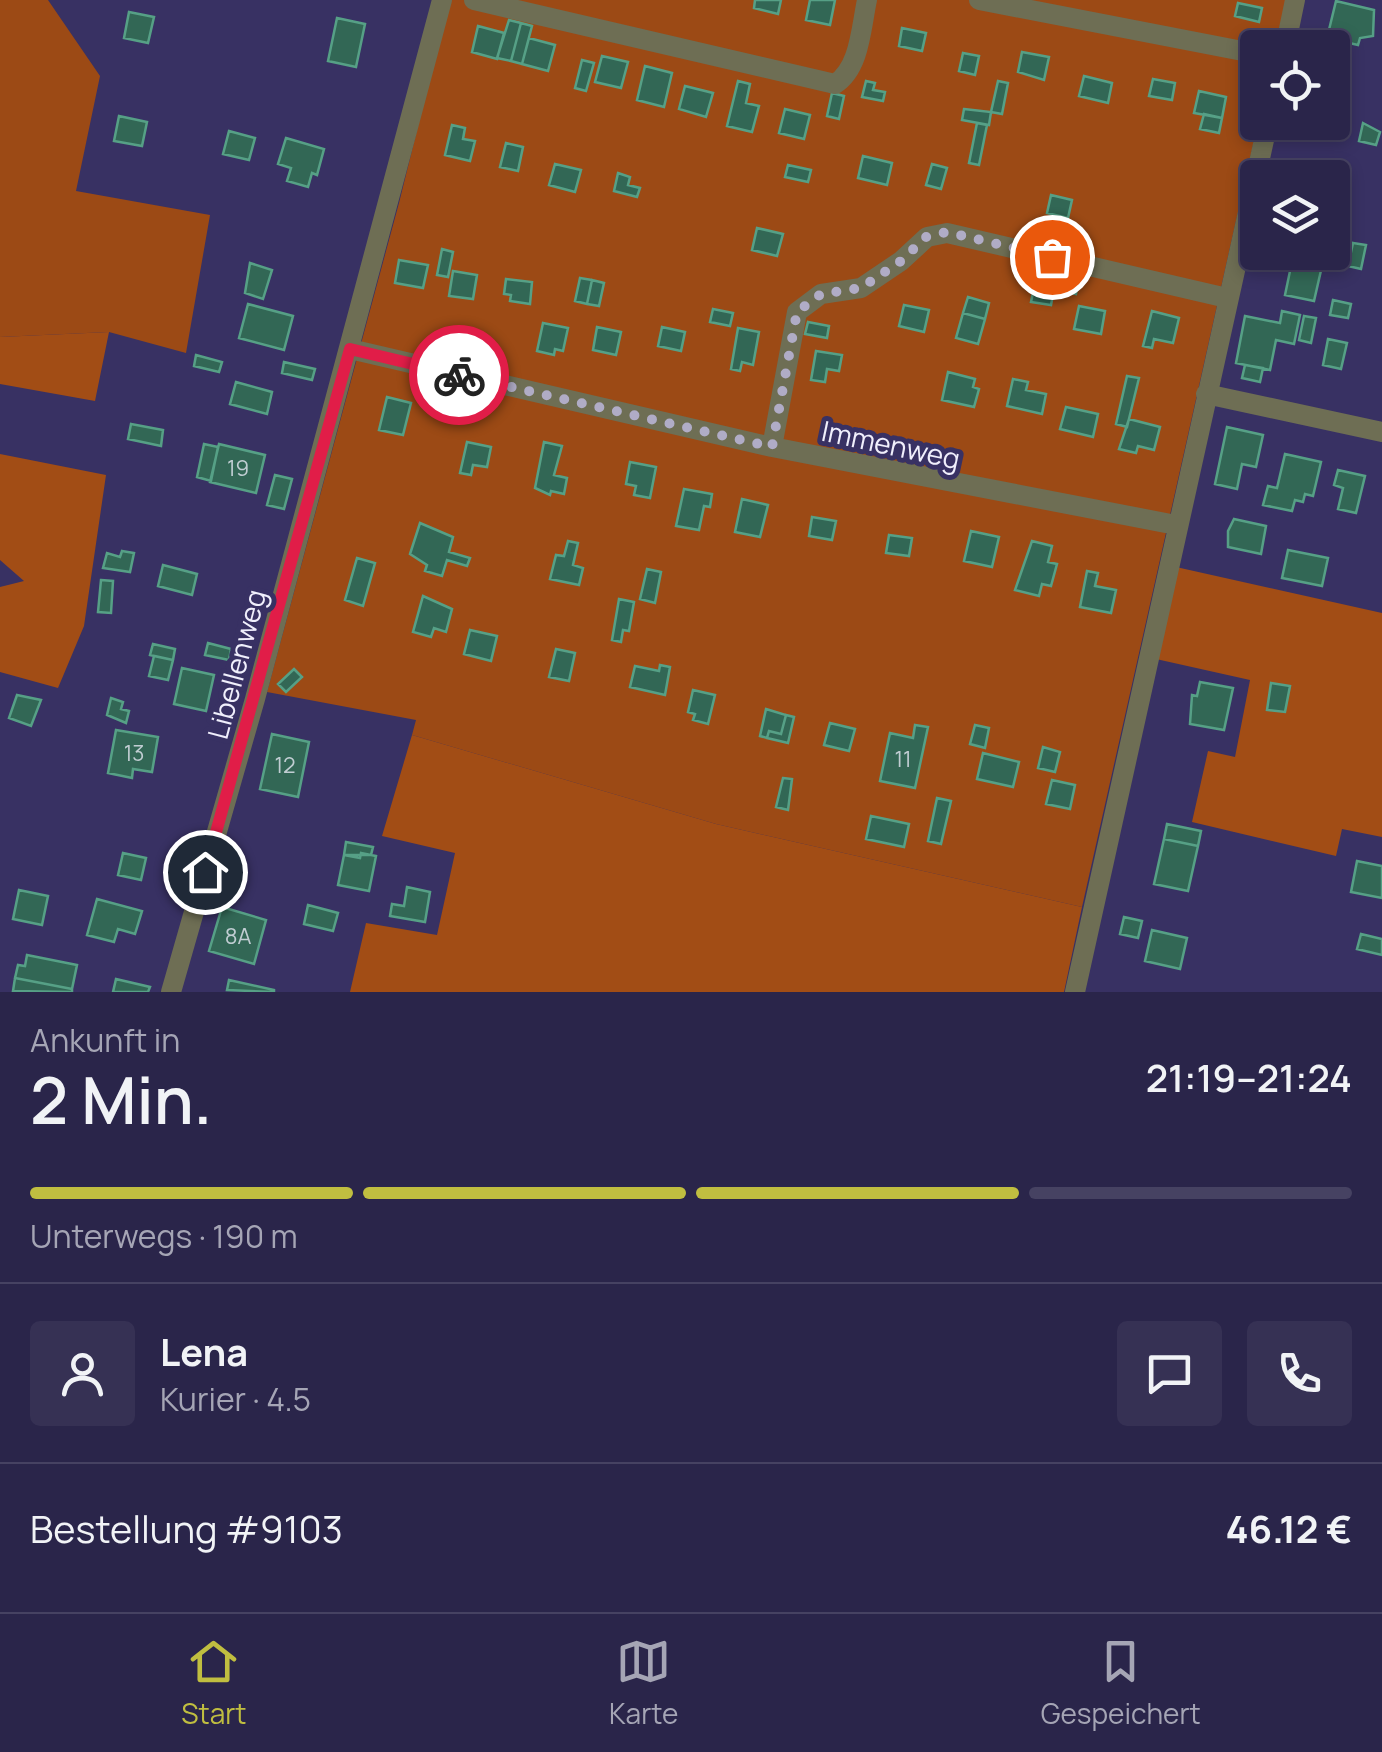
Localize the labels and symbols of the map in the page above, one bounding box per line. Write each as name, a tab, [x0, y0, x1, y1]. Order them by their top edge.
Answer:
pin	[1010, 215, 1095, 300]
courier	[409, 325, 509, 425]
street label: Immenweg	[818, 411, 964, 477]
house number: 19	[227, 453, 249, 483]
street label: Libellenweg	[198, 585, 274, 743]
house number: 13	[124, 738, 144, 768]
house number: 11	[894, 744, 912, 774]
house number: 12	[274, 750, 296, 780]
pin	[163, 830, 248, 915]
house number: 8A	[225, 921, 251, 951]

